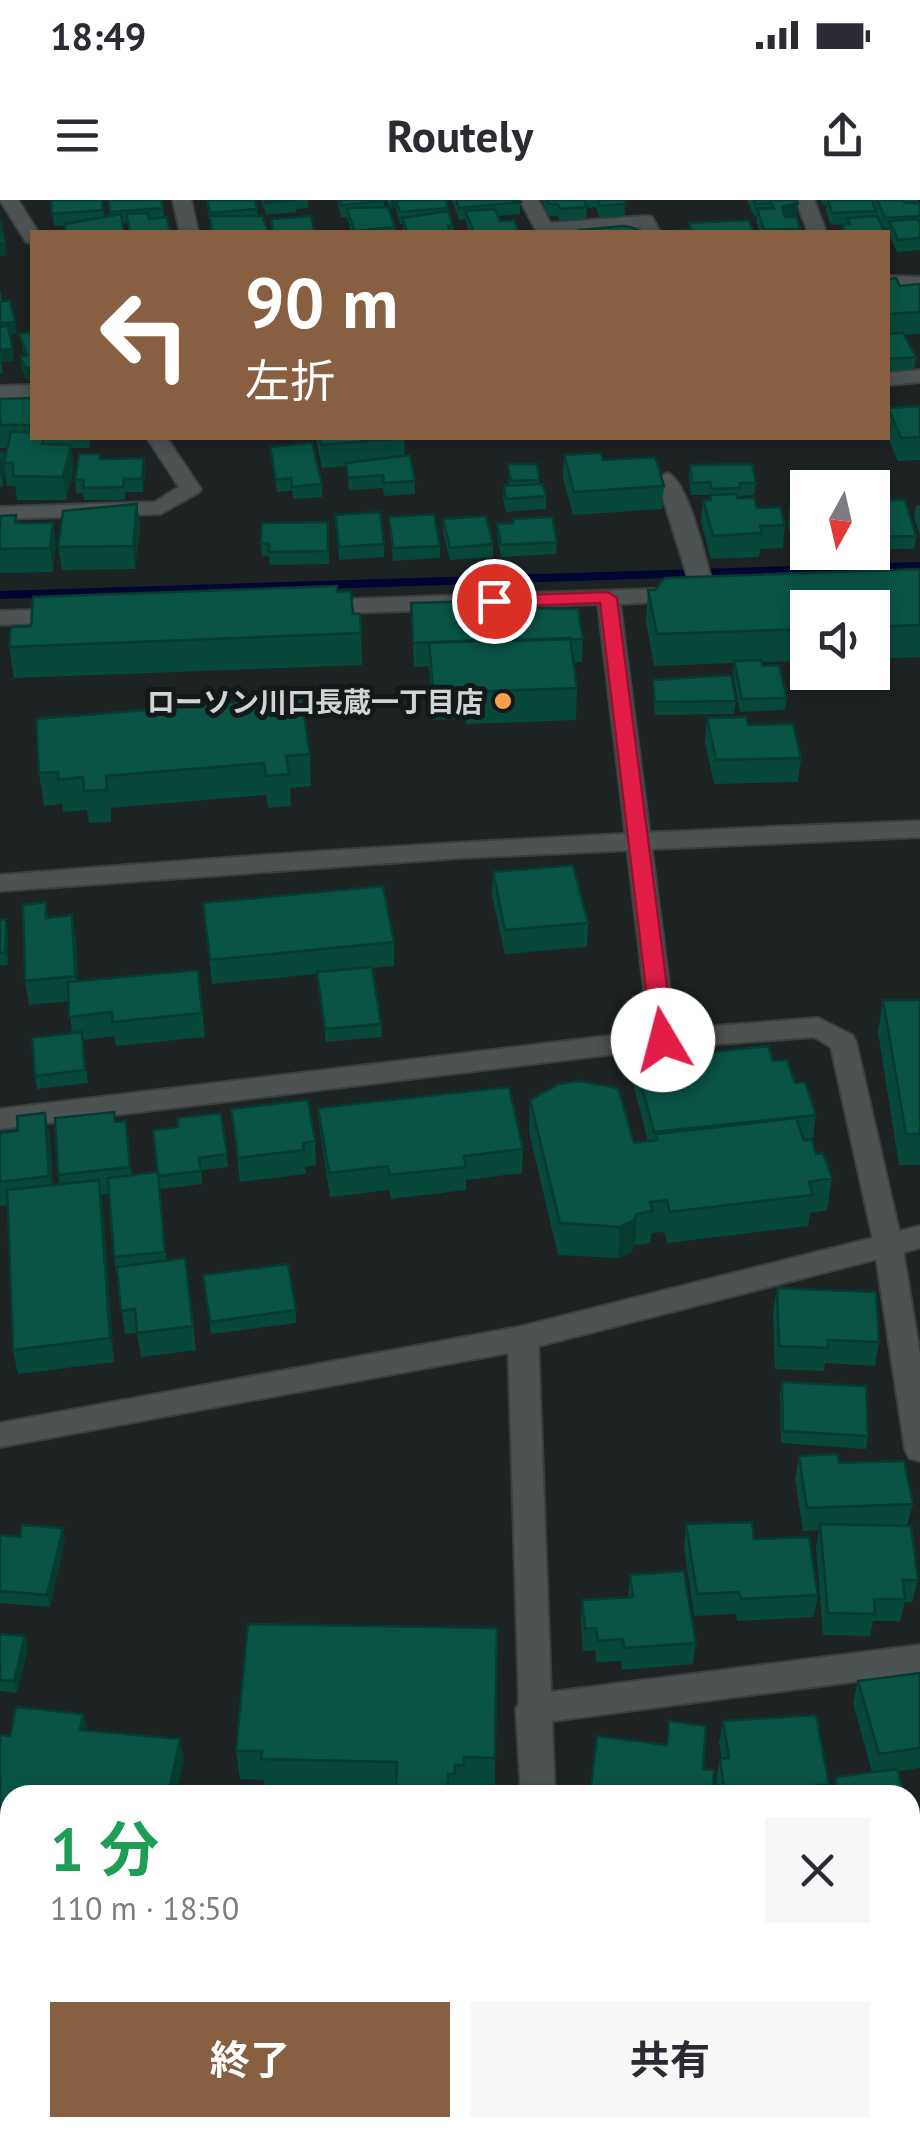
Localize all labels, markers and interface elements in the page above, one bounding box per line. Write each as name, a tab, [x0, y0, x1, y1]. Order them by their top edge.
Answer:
text: 18:49	[50, 11, 146, 60]
text: Routely	[387, 106, 533, 164]
icon: menu	[50, 108, 105, 163]
icon: share	[815, 108, 870, 163]
text: 90 m	[245, 257, 398, 347]
icon: left	[80, 270, 210, 400]
text: 左折	[245, 351, 335, 409]
north arrow	[790, 470, 890, 570]
map controls	[790, 470, 890, 690]
pin	[452, 559, 537, 644]
icon: arrive	[467, 574, 522, 629]
button: sound	[790, 590, 890, 690]
place label: ローソン川口長蔵一丁目店	[147, 683, 483, 720]
marker: ローソン川口長蔵一丁目店	[492, 690, 514, 712]
position arrow	[611, 988, 715, 1092]
text: 1 分	[50, 1810, 159, 1888]
button: close	[765, 1818, 870, 1923]
text: 110 m · 18:50	[50, 1887, 239, 1929]
button: 終了	[50, 2002, 450, 2117]
button: 共有	[470, 2002, 870, 2117]

